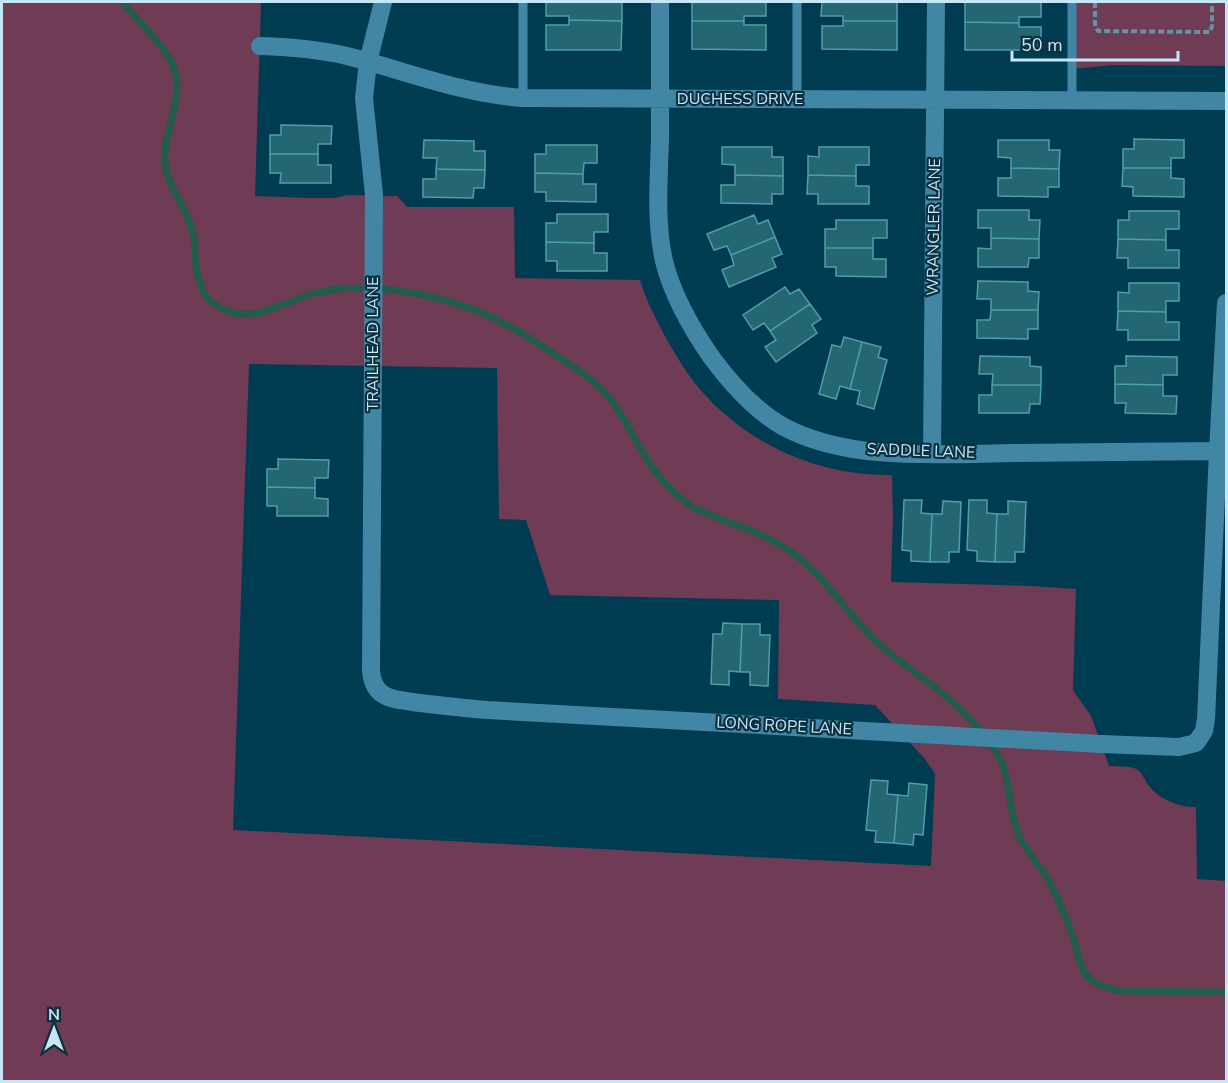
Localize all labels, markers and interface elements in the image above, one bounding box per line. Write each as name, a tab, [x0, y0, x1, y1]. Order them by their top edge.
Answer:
scale bar	[1012, 24, 1178, 62]
text: 50 m	[1021, 33, 1063, 57]
street label: DUCHESS DRIVE	[677, 88, 803, 110]
street label: WRANGLER LANE	[922, 158, 946, 296]
street label: TRAILHEAD LANE	[362, 277, 384, 411]
street label: SADDLE LANE	[866, 438, 976, 464]
street label: LONG ROPE LANE	[716, 711, 852, 741]
north arrow	[24, 999, 84, 1059]
text: N	[48, 1004, 60, 1026]

